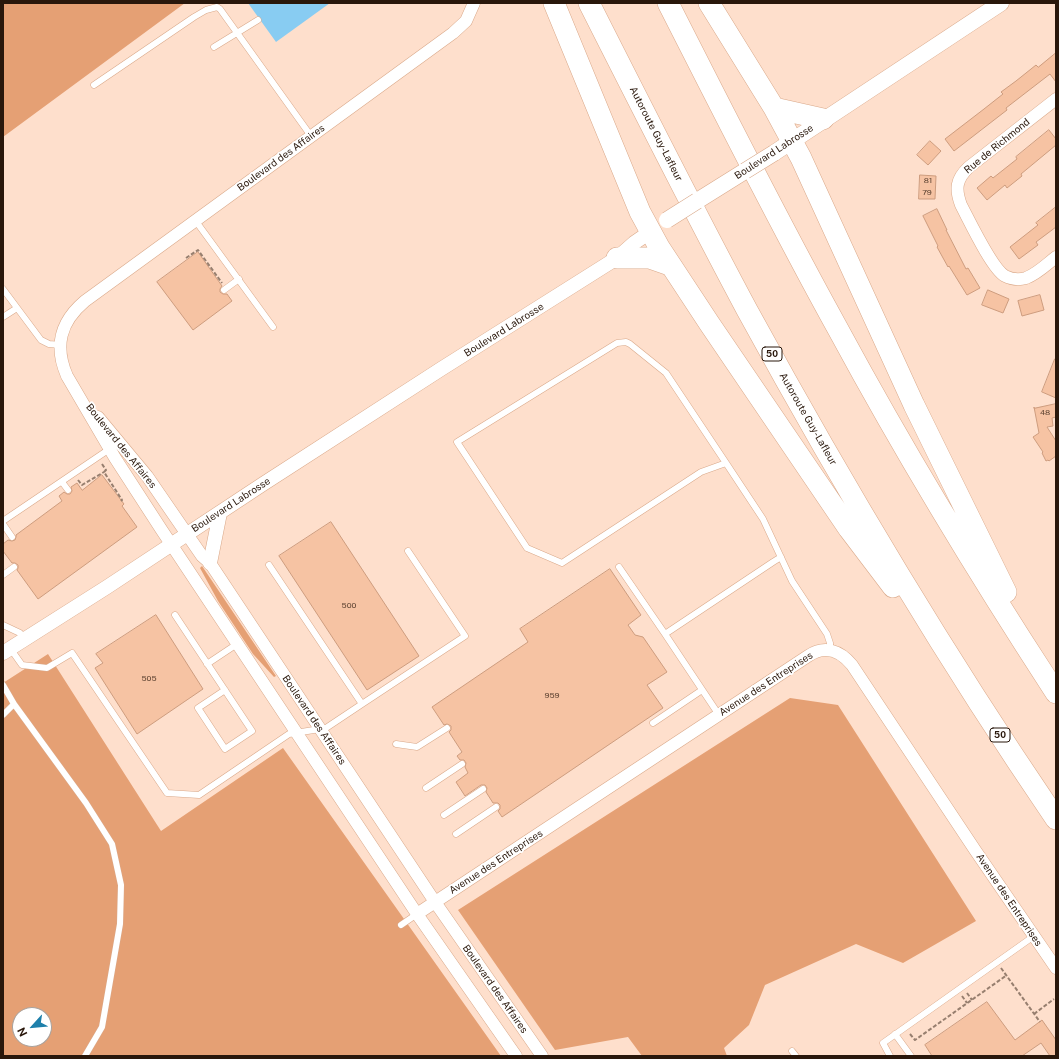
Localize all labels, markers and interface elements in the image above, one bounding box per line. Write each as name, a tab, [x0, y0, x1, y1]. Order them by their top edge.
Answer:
street label: Autoroute Guy-Lafleur	[627, 85, 685, 183]
street label: Rue de Richmond	[962, 116, 1032, 176]
street label: Boulevard des Affaires	[235, 122, 327, 194]
street label: Boulevard Labrosse	[732, 122, 816, 182]
house number: 81	[924, 176, 932, 186]
house number: 79	[922, 188, 932, 198]
street label: Boulevard Labrosse	[462, 301, 546, 359]
road number: 50	[762, 347, 782, 361]
street label: Autoroute Guy-Lafleur	[777, 371, 839, 467]
street label: Boulevard des Affaires	[83, 401, 159, 491]
house number: 48	[1040, 408, 1050, 418]
street label: Boulevard Labrosse	[189, 475, 273, 535]
house number: 500	[342, 601, 356, 611]
street label: Avenue des Entreprises	[717, 649, 815, 719]
street label: Boulevard des Affaires	[280, 673, 348, 767]
house number: 505	[141, 674, 157, 684]
house number: 959	[544, 691, 560, 701]
road number: 50	[990, 728, 1010, 742]
street label: Avenue des Entreprises	[447, 827, 545, 897]
street label: Avenue des Entreprises	[974, 851, 1044, 949]
street label: Boulevard des Affaires	[460, 942, 530, 1036]
north arrow	[12, 1007, 52, 1047]
text: N	[15, 1025, 30, 1039]

